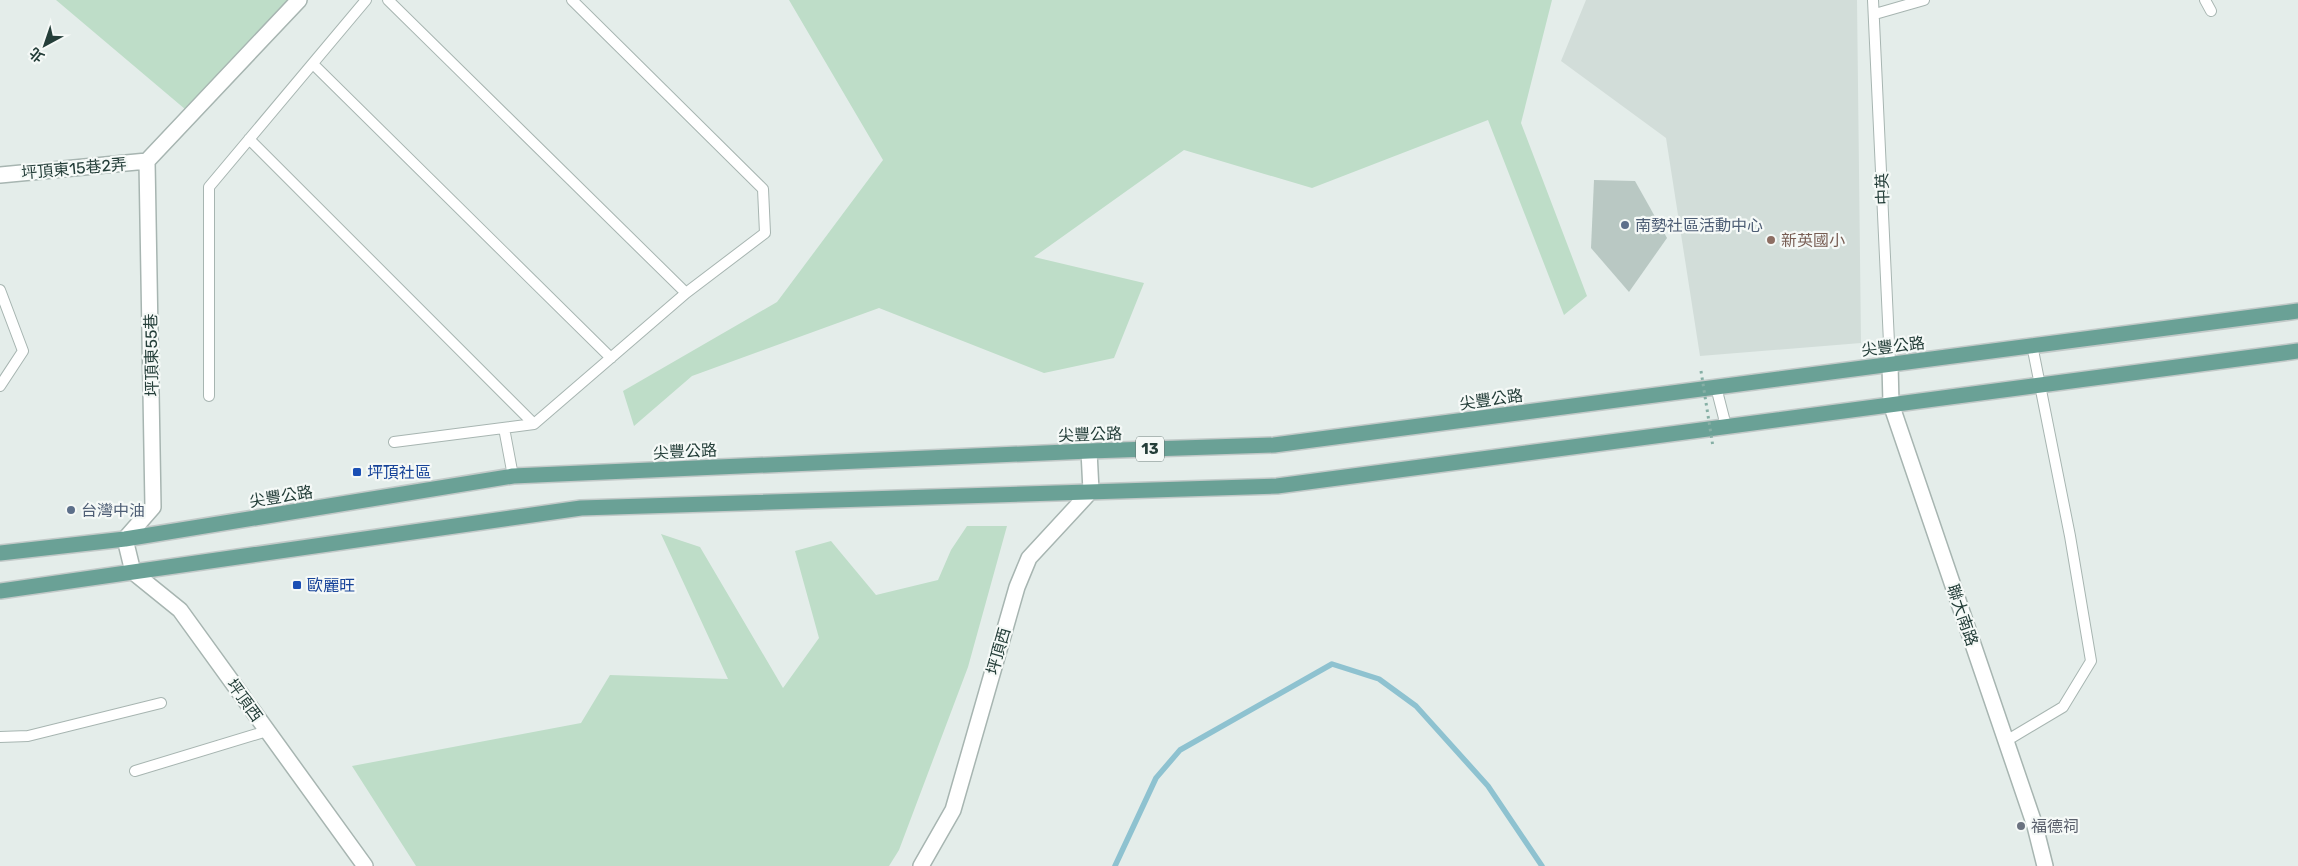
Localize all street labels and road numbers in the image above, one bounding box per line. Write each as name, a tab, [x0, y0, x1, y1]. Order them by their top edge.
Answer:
street label: 坪頂東15巷2弄	[21, 154, 128, 183]
street label: 中英	[1872, 173, 1893, 205]
street label: 坪頂東55巷	[141, 313, 162, 397]
street label: 尖豐公路	[1860, 333, 1926, 360]
street label: 尖豐公路	[1458, 386, 1524, 413]
street label: 尖豐公路	[1058, 424, 1122, 445]
road number: 13	[1136, 436, 1164, 462]
street label: 尖豐公路	[653, 440, 717, 463]
street label: 尖豐公路	[248, 482, 314, 511]
street label: 聯大南路	[1943, 582, 1982, 649]
street label: 坪頂西	[983, 625, 1014, 677]
street label: 坪頂西	[223, 675, 266, 725]

